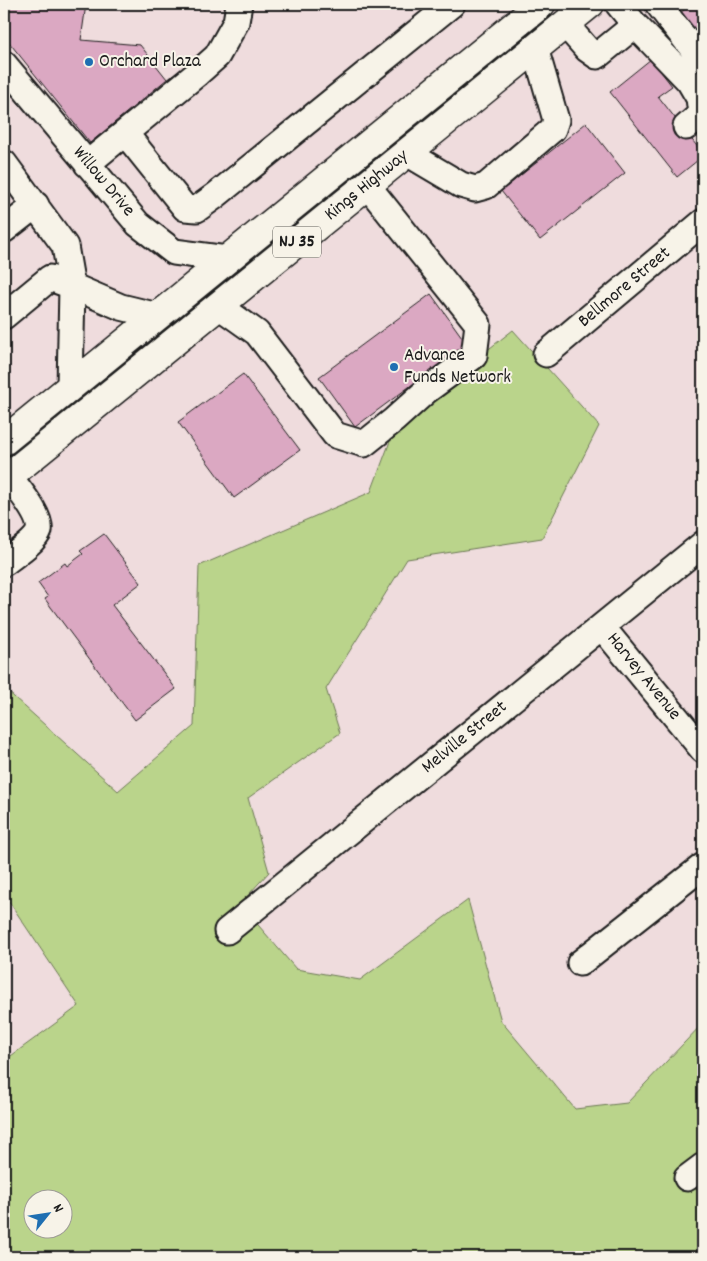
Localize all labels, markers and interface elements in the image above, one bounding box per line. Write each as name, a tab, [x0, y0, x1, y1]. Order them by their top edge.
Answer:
place label: Orchard Plaza	[99, 49, 202, 76]
marker: Orchard Plaza	[83, 56, 95, 68]
street label: Willow Drive	[65, 141, 141, 223]
street label: Kings Highway	[319, 144, 415, 228]
road number: NJ 35	[273, 226, 321, 258]
street label: Bellmore Street	[573, 241, 677, 335]
place label: Advance Funds Network	[404, 343, 511, 392]
marker: Advance Funds Network	[388, 361, 400, 373]
street label: Harvey Avenue	[599, 627, 687, 727]
street label: Melville Street	[416, 695, 514, 781]
north arrow	[22, 1188, 72, 1238]
text: N	[47, 1201, 68, 1217]

